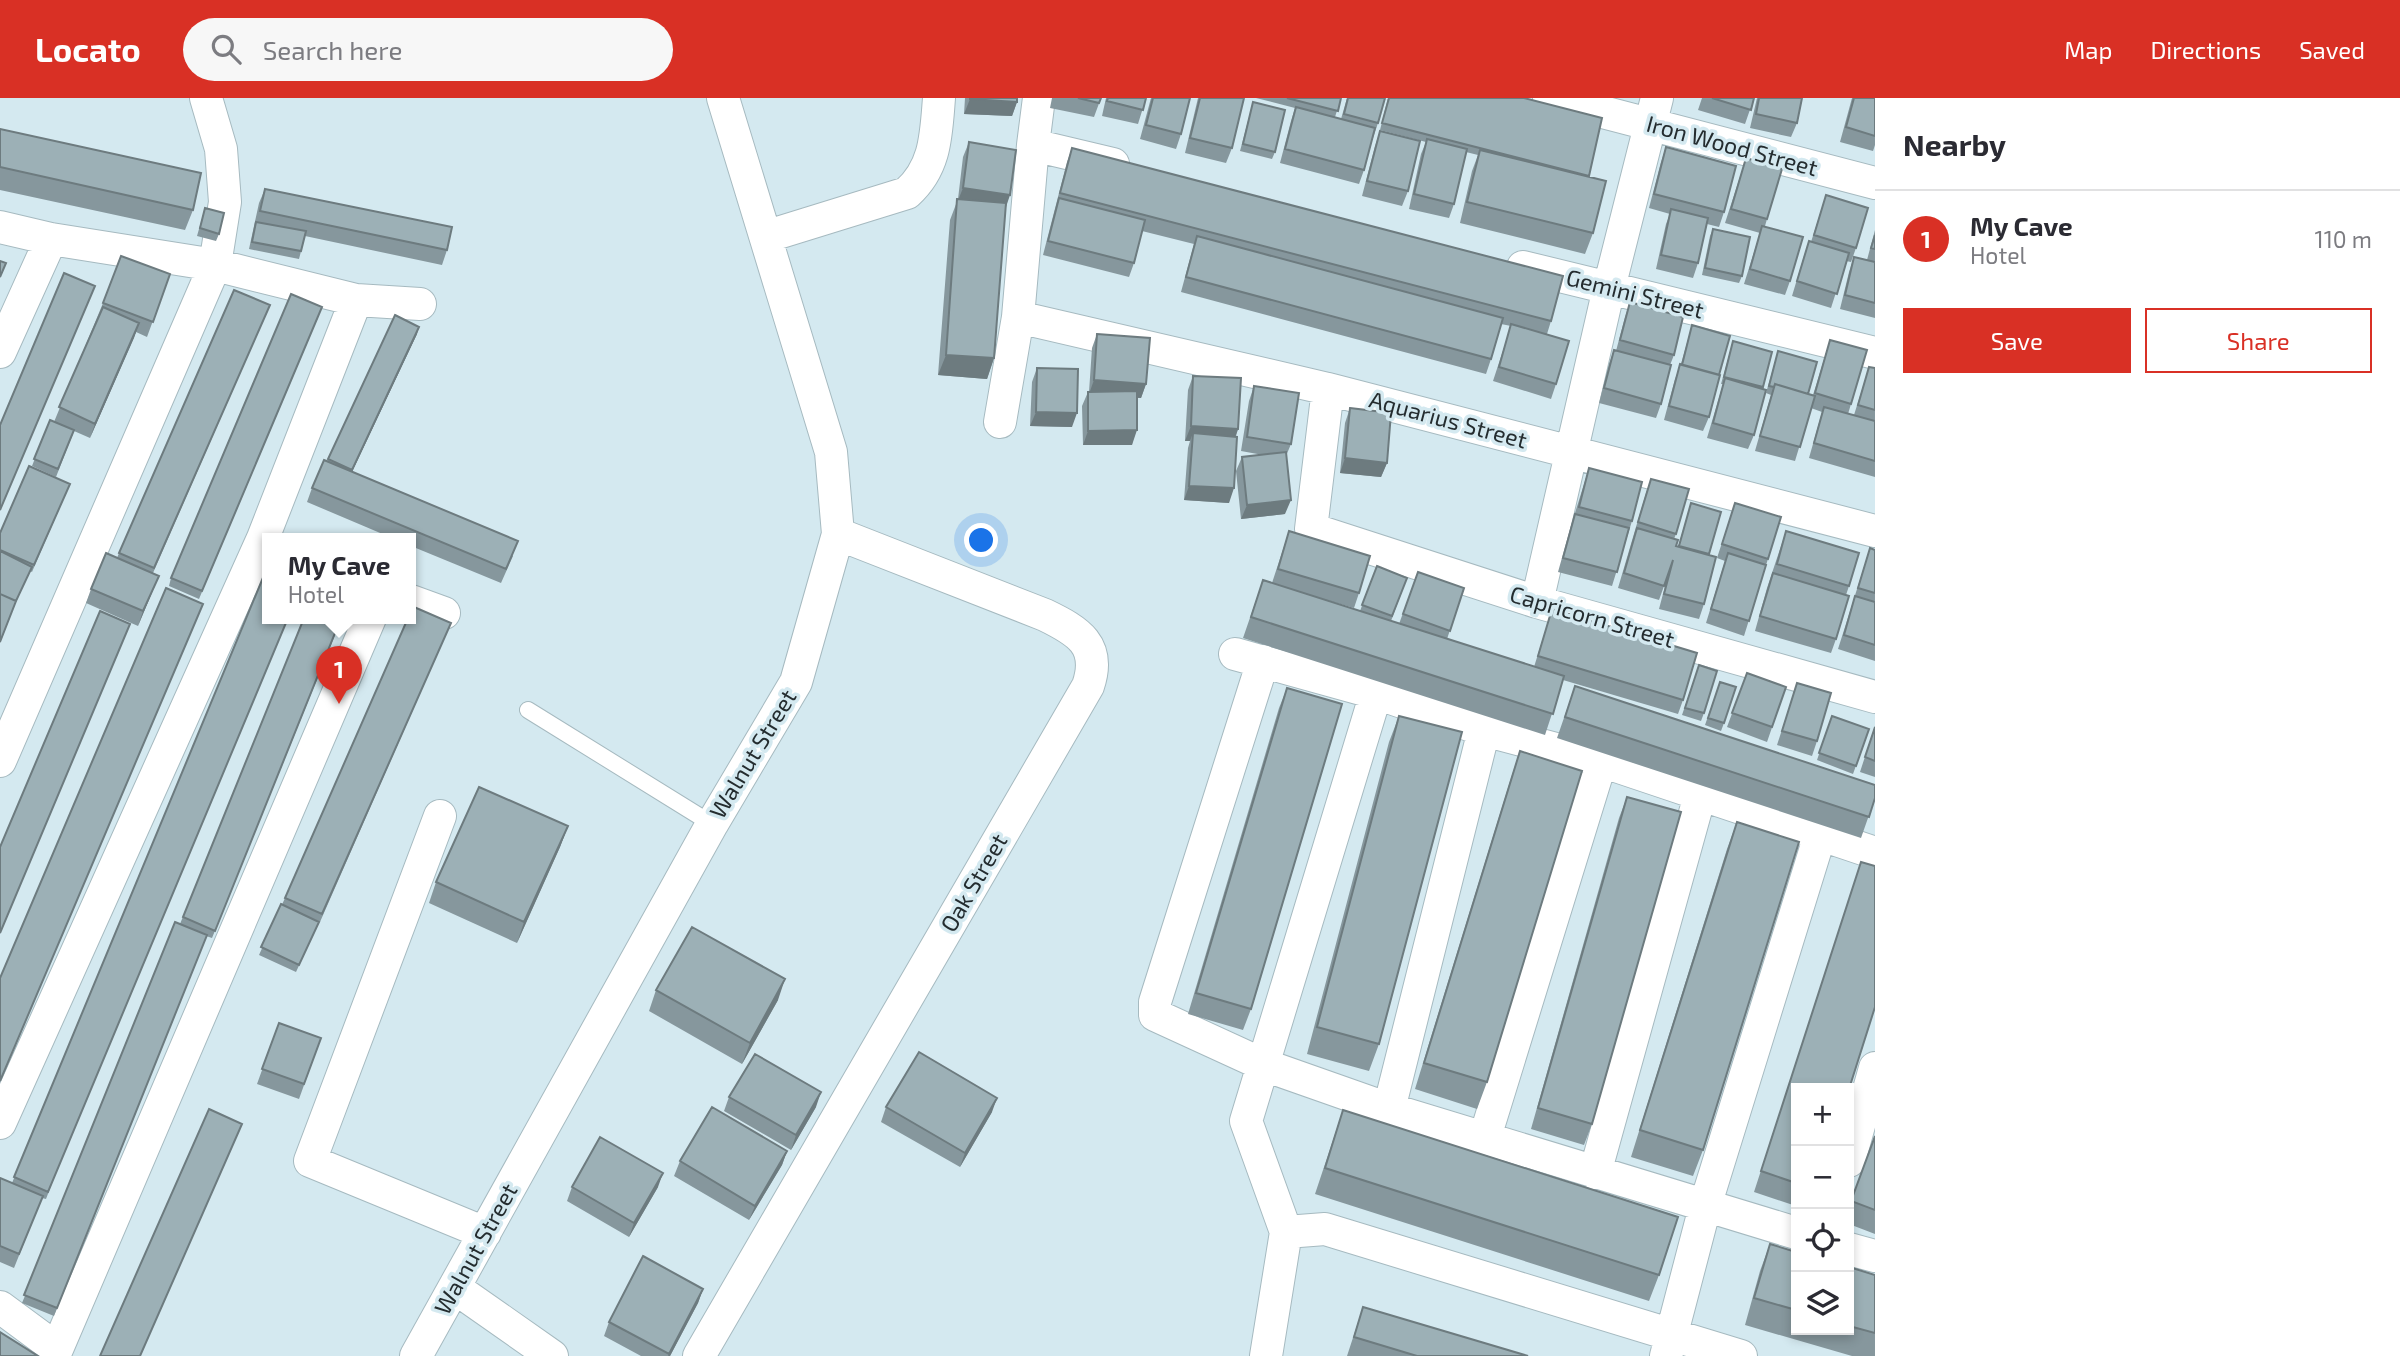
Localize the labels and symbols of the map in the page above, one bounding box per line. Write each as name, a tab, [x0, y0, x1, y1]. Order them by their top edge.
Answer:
street label: Iron Wood Street	[1644, 109, 1821, 181]
street label: Gemini Street	[1564, 262, 1707, 324]
street label: Aquarius Street	[1366, 385, 1530, 454]
your location	[964, 523, 998, 557]
street label: Capricorn Street	[1507, 579, 1678, 653]
pin: 1	[316, 646, 362, 704]
street label: Walnut Street	[703, 684, 802, 823]
street label: Oak Street	[934, 828, 1013, 936]
street label: Walnut Street	[428, 1178, 523, 1319]

